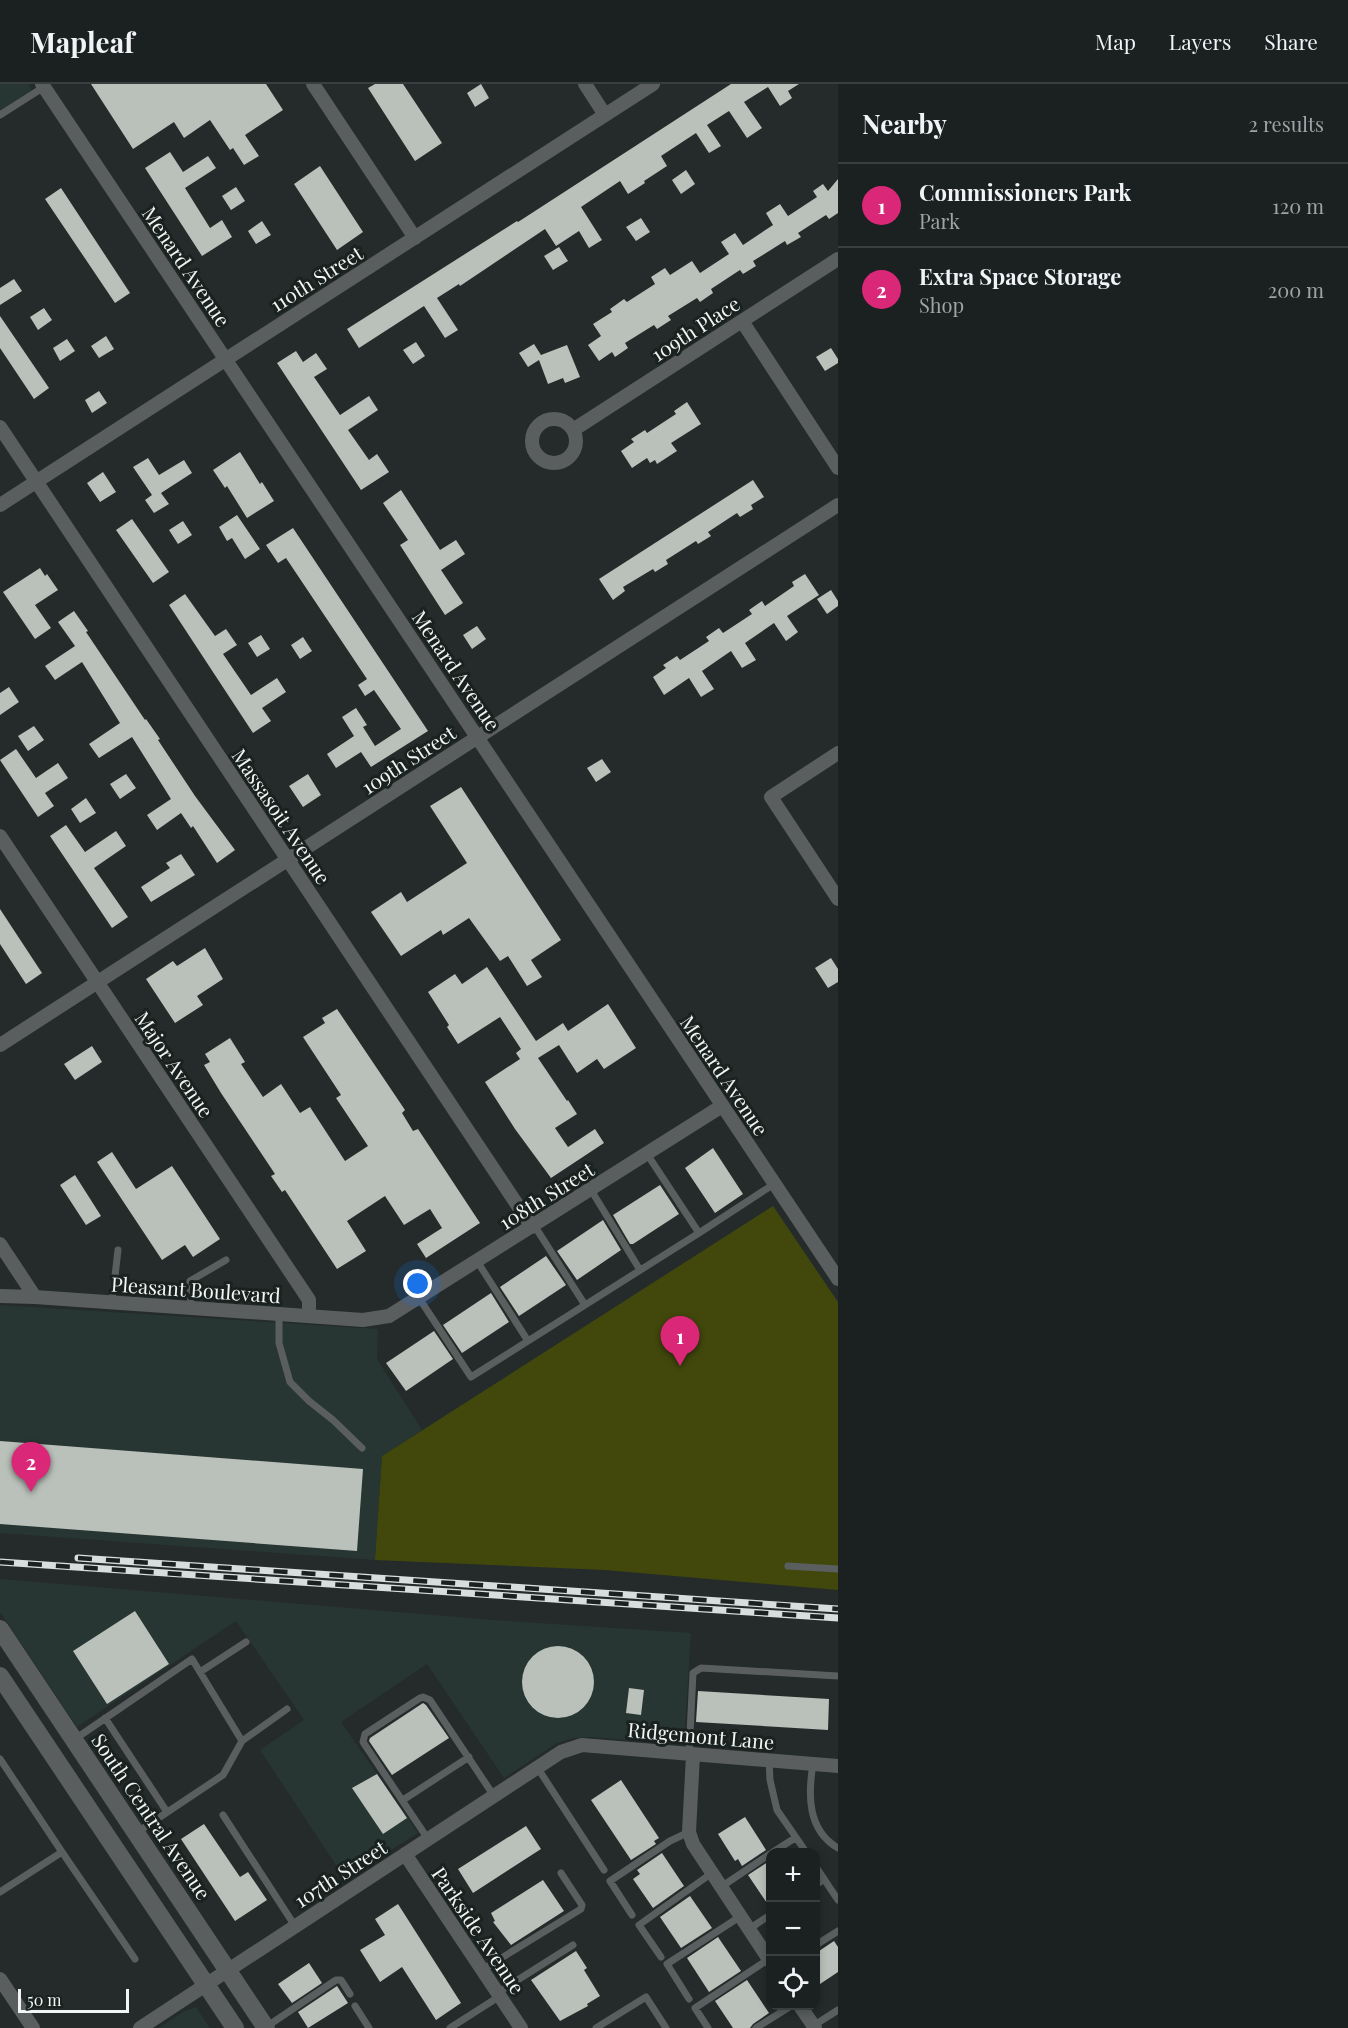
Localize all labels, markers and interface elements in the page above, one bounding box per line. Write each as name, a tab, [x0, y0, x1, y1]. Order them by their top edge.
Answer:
text: Mapleaf	[30, 23, 134, 60]
text: Map	[1095, 27, 1136, 55]
text: Layers	[1169, 27, 1231, 55]
text: Share	[1264, 27, 1318, 55]
text: Nearby	[862, 106, 947, 141]
text: 2 results	[1249, 110, 1324, 137]
text: Commissioners Park	[919, 177, 1131, 207]
text: 1	[878, 192, 885, 219]
text: 120 m	[1272, 192, 1324, 219]
street label: Menard Avenue	[137, 201, 237, 331]
text: Park	[919, 207, 960, 234]
street label: 110th Street	[265, 238, 368, 317]
text: Extra Space Storage	[919, 261, 1121, 291]
text: 2	[876, 276, 887, 303]
text: 200 m	[1268, 276, 1324, 303]
street label: 109th Place	[646, 289, 744, 367]
text: Shop	[919, 291, 964, 318]
street label: Menard Avenue	[407, 605, 507, 735]
street label: 109th Street	[356, 718, 461, 799]
street label: Massasoit Avenue	[227, 743, 337, 889]
street label: Major Avenue	[130, 1006, 220, 1122]
street label: Menard Avenue	[675, 1010, 775, 1140]
street label: 108th Street	[493, 1155, 599, 1235]
your location	[403, 1269, 432, 1298]
street label: Pleasant Boulevard	[110, 1270, 282, 1308]
pin: 1	[660, 1316, 700, 1366]
pin: 2	[12, 1442, 51, 1492]
street label: Ridgemont Lane	[627, 1715, 775, 1755]
street label: South Central Avenue	[86, 1728, 218, 1904]
street label: 107th Street	[289, 1833, 392, 1913]
map controls	[766, 1848, 820, 2010]
button: +	[766, 1848, 820, 1902]
street label: Parkside Avenue	[426, 1861, 532, 1999]
button: −	[766, 1902, 820, 1956]
button: locate	[766, 1956, 820, 2010]
scale bar	[18, 1986, 129, 2014]
text: 50 m	[27, 1989, 61, 2010]

